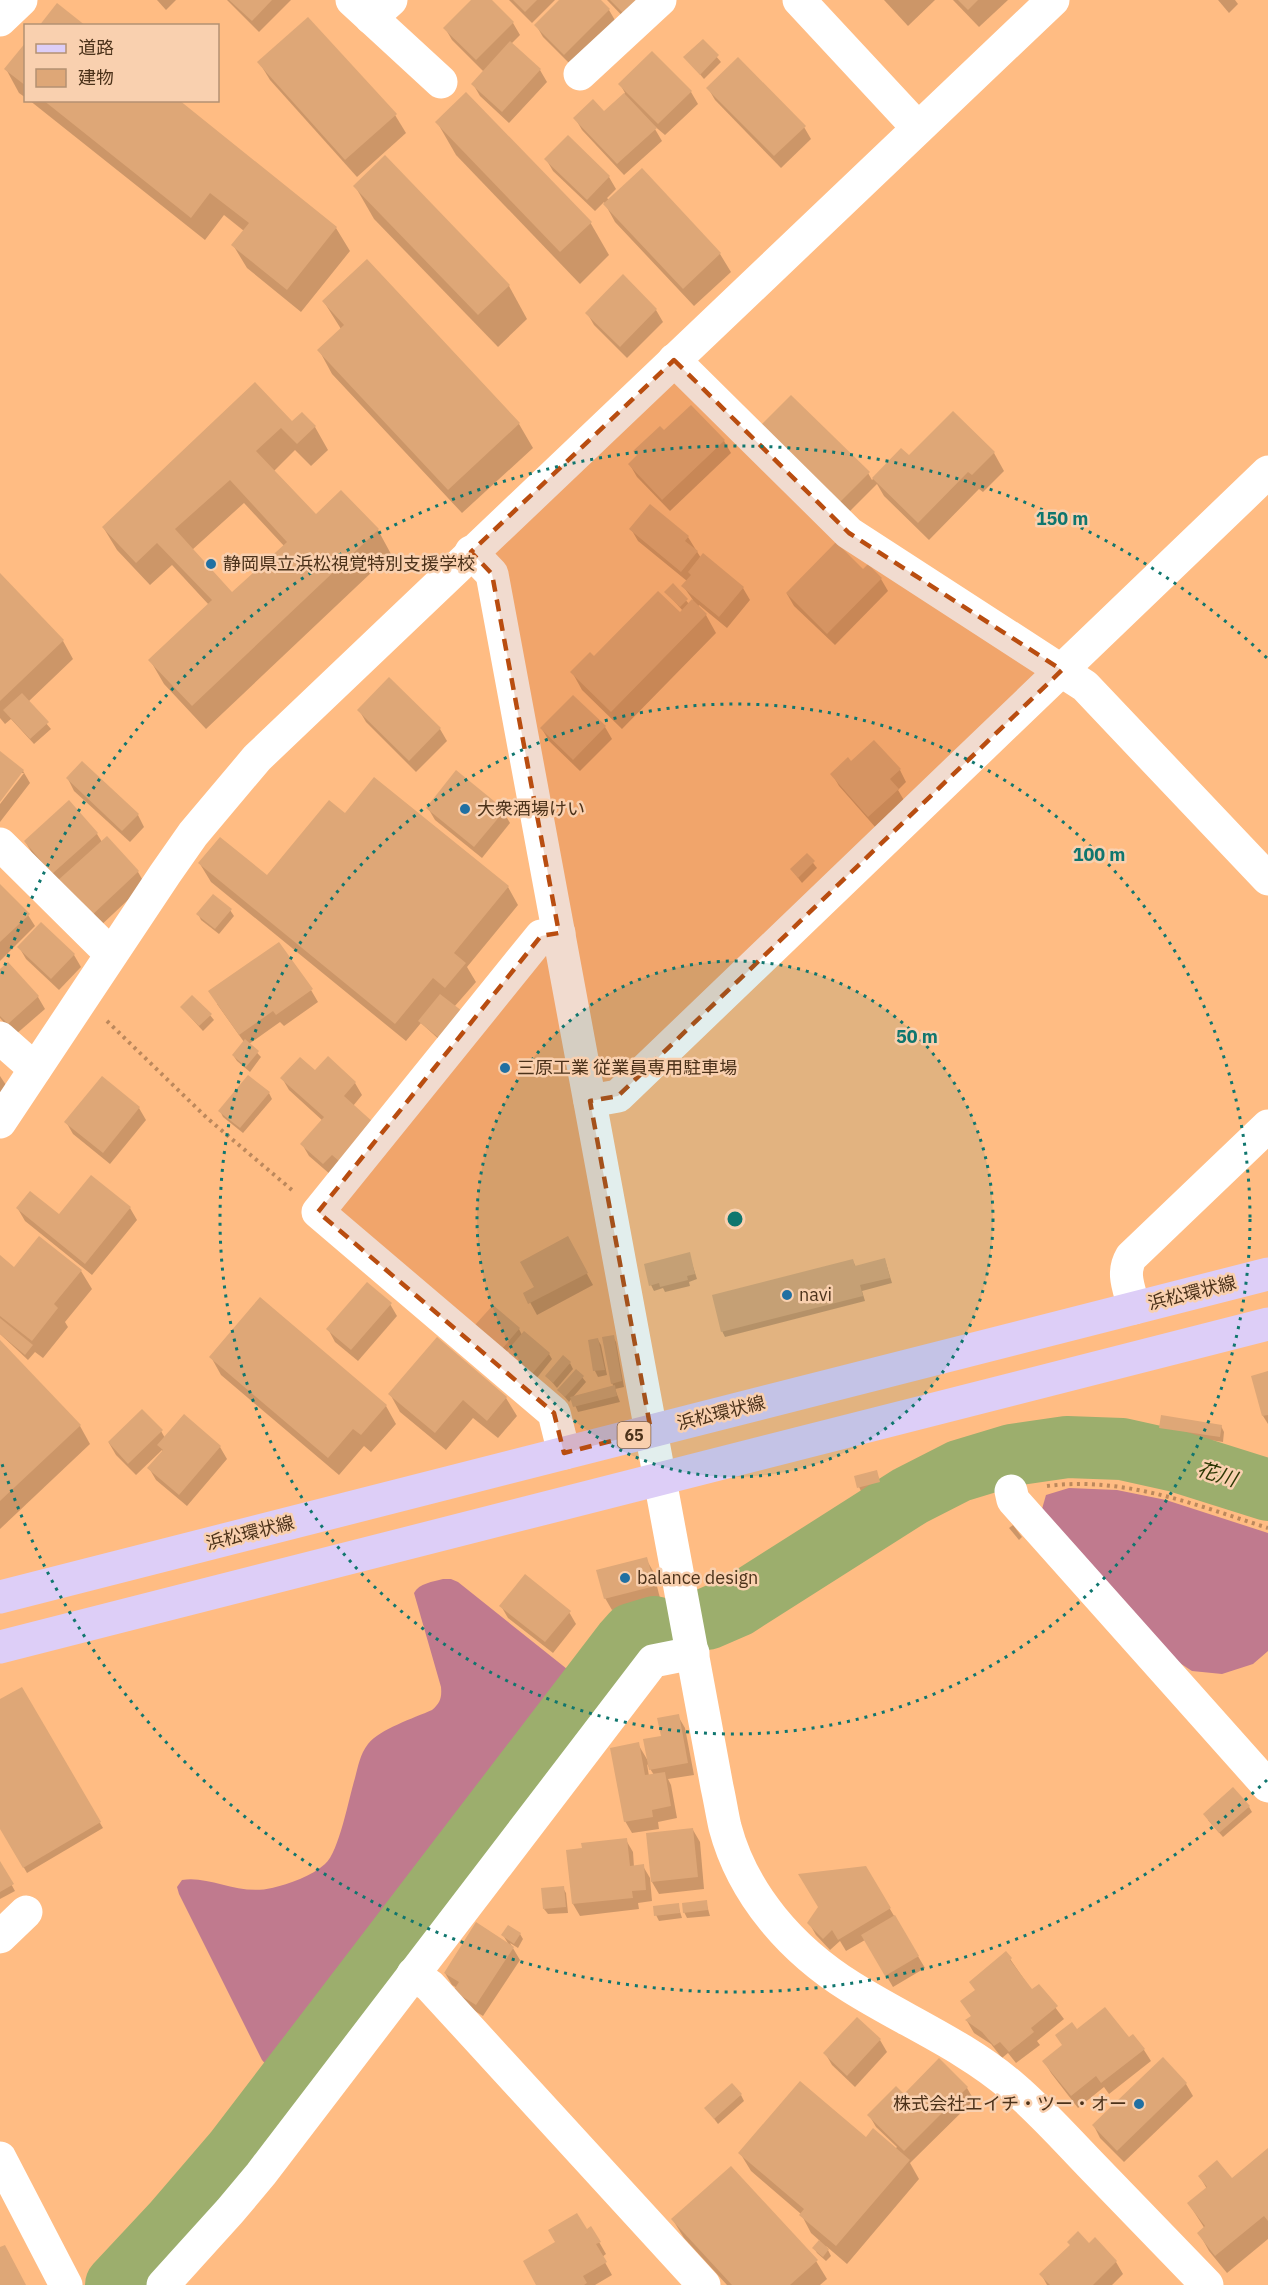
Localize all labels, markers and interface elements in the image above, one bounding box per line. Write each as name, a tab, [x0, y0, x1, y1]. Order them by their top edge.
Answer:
legend	[24, 24, 219, 102]
text: 道路	[78, 36, 114, 59]
text: 建物	[78, 66, 114, 89]
text: 150 m	[1036, 507, 1088, 530]
place label: 静岡県立浜松視覚特別支援学校	[223, 552, 475, 575]
marker: 静岡県立浜松視覚特別支援学校	[204, 557, 218, 571]
place label: 大衆酒場けい	[477, 797, 585, 820]
marker: 大衆酒場けい	[458, 802, 472, 816]
text: 100 m	[1073, 843, 1125, 866]
text: 50 m	[896, 1025, 938, 1048]
place label: 三原工業 従業員専用駐車場	[517, 1056, 737, 1079]
marker: 三原工業 従業員専用駐車場	[498, 1061, 512, 1075]
centre of rings	[725, 1209, 745, 1229]
street label: 浜松環状線	[1145, 1270, 1238, 1315]
place label: navi	[799, 1283, 832, 1306]
marker: navi	[780, 1288, 794, 1302]
street label: 浜松環状線	[674, 1390, 767, 1435]
road number: 65	[618, 1422, 650, 1448]
water label: 花川	[1194, 1455, 1242, 1493]
street label: 浜松環状線	[203, 1510, 296, 1555]
place label: balance design	[637, 1566, 758, 1589]
marker: balance design	[618, 1571, 632, 1585]
place label: 株式会社エイチ・ツー・オー	[893, 2092, 1127, 2115]
marker: 株式会社エイチ・ツー・オー	[1132, 2097, 1146, 2111]

